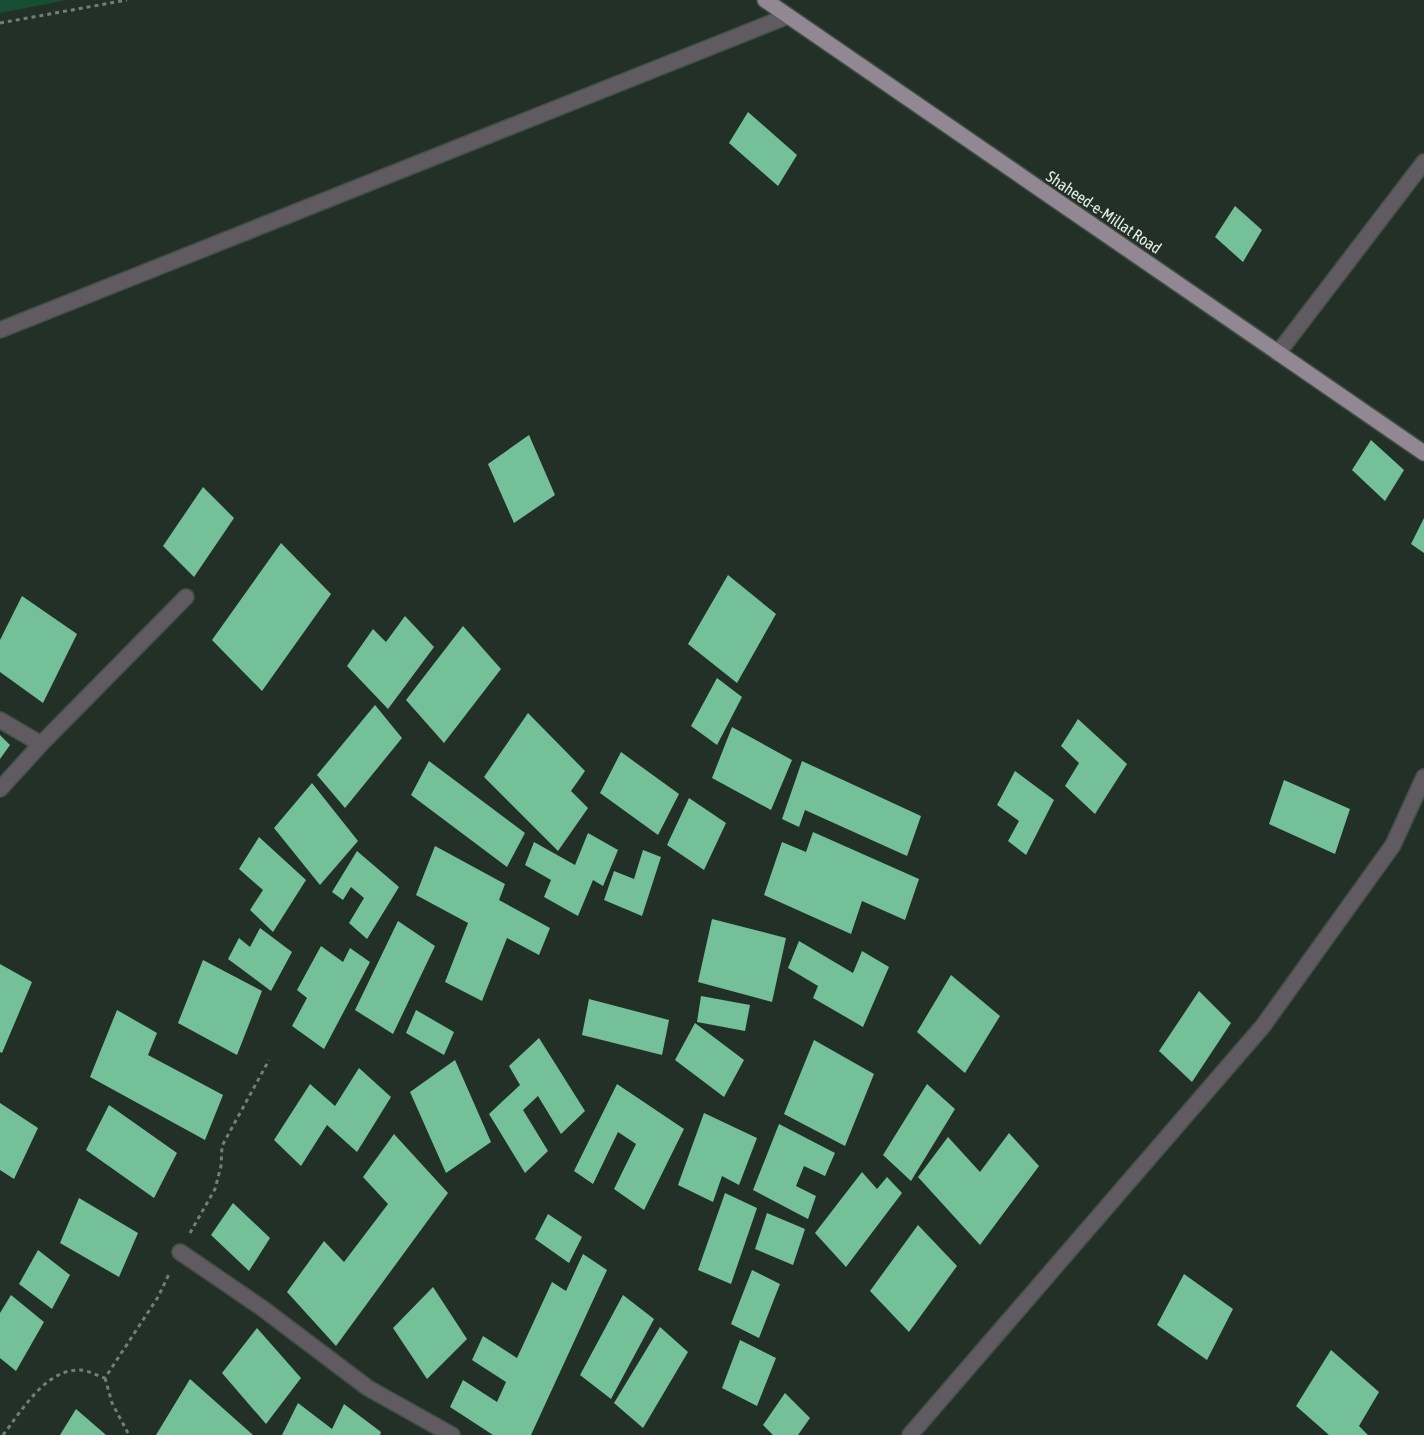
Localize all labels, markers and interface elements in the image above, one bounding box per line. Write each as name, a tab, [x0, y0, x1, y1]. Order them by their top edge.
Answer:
street label: Shaheed-e-Millat Road	[1043, 167, 1165, 257]

